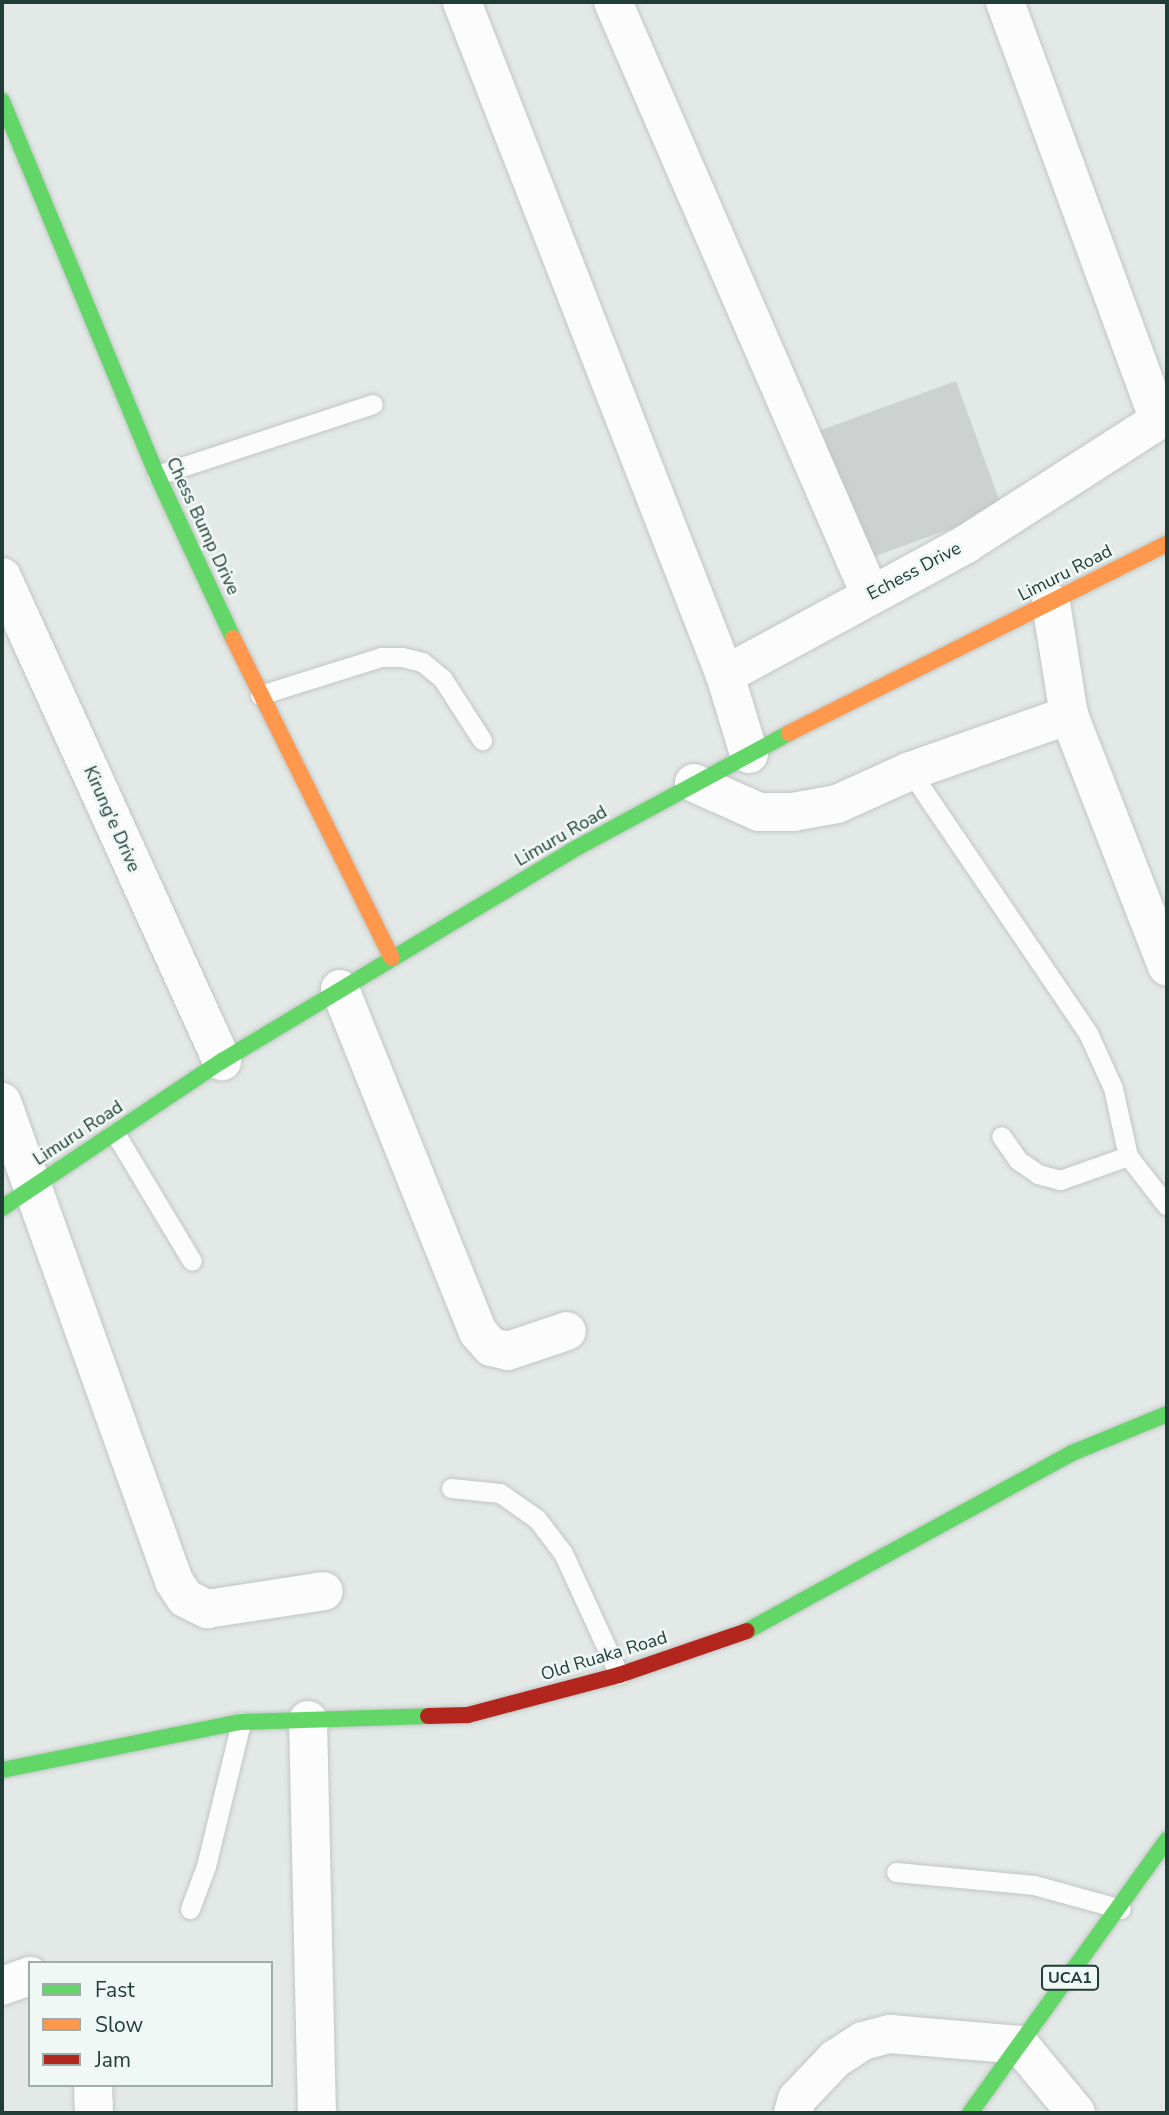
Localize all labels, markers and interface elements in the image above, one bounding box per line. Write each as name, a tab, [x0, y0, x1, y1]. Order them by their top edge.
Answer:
street label: Chess Bump Drive	[162, 454, 244, 598]
street label: Echess Drive	[863, 537, 965, 605]
street label: Limuru Road	[1014, 540, 1116, 606]
street label: Kirung'e Drive	[79, 763, 145, 875]
street label: Limuru Road	[511, 801, 611, 871]
street label: Limuru Road	[29, 1096, 127, 1170]
street label: Old Ruaka Road	[538, 1627, 670, 1685]
legend	[28, 1961, 273, 2087]
road number: UCA1	[1040, 1966, 1100, 1990]
text: Fast	[95, 1976, 135, 2004]
text: Slow	[95, 2011, 143, 2039]
text: Jam	[95, 2046, 131, 2074]

